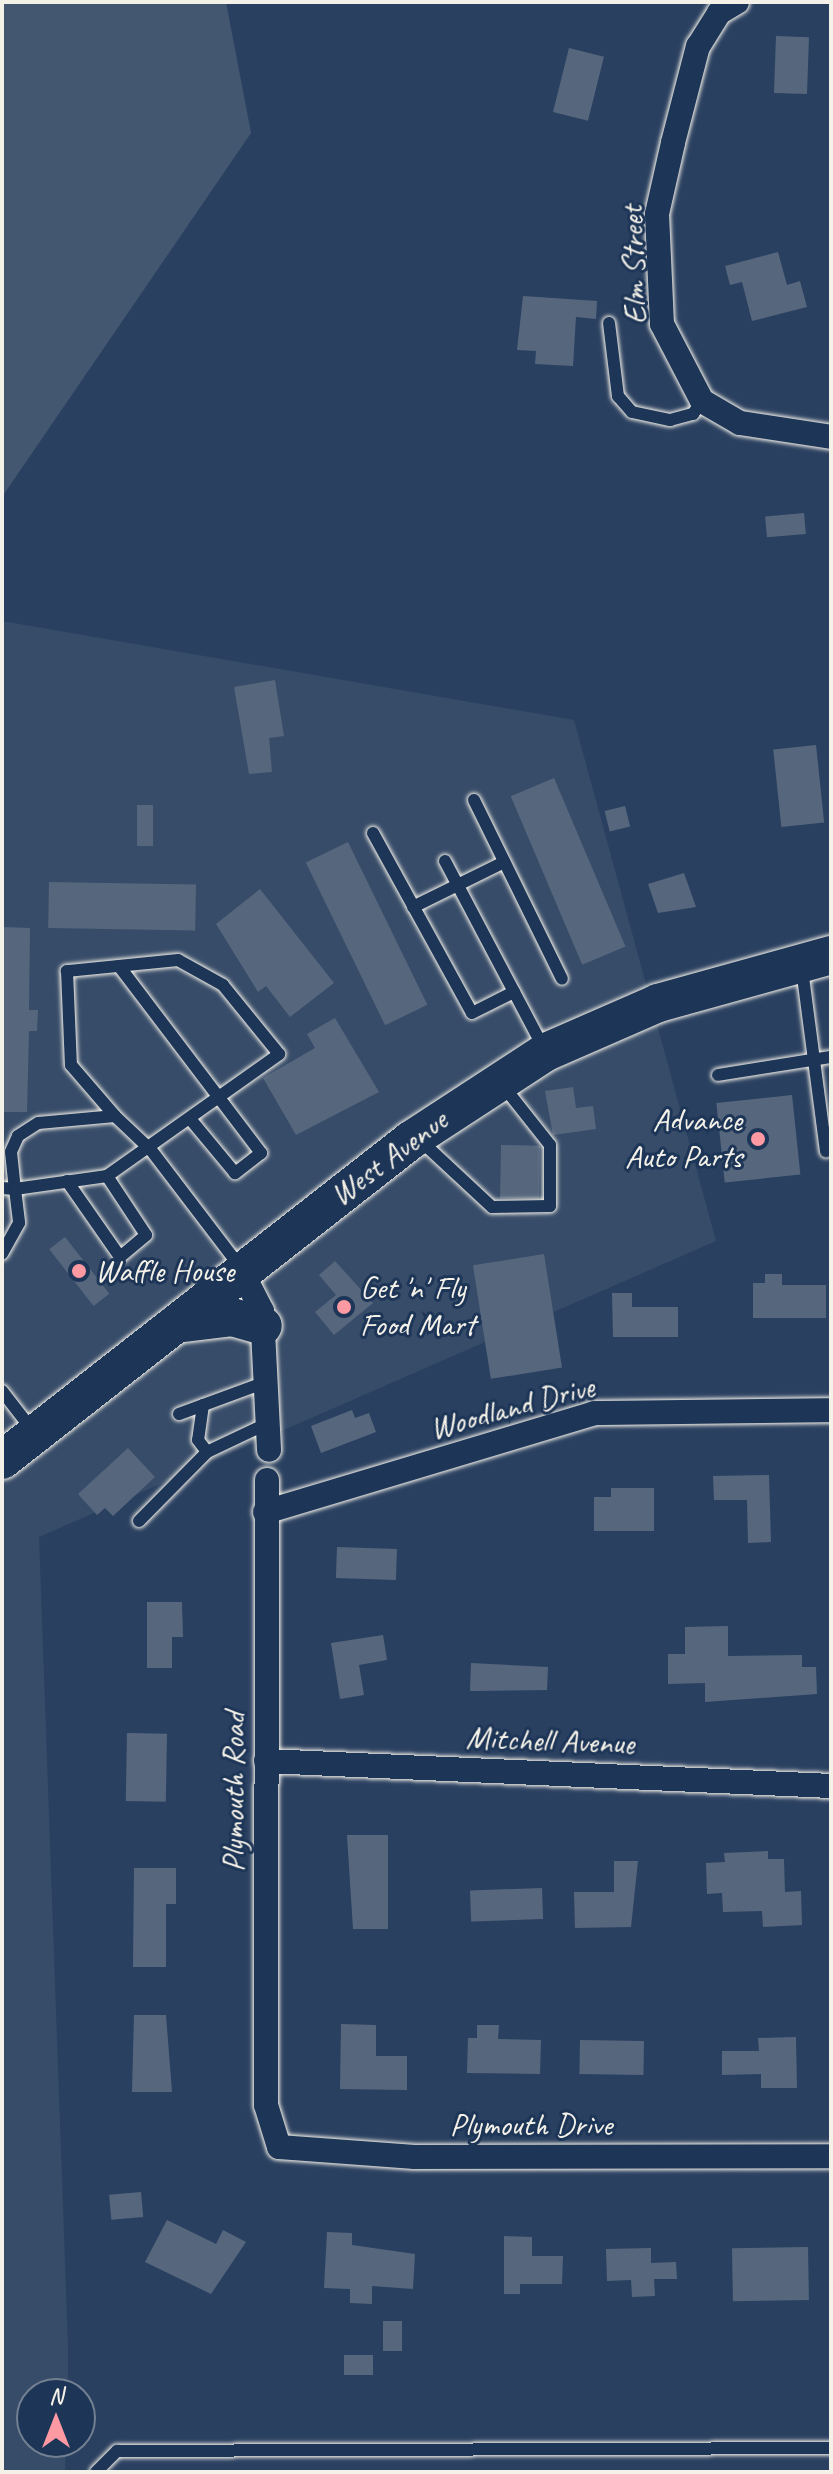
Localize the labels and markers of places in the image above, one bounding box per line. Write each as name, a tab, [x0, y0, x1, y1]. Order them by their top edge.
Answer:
place label: Advance Auto Parts	[624, 1102, 742, 1177]
marker: Advance Auto Parts	[749, 1130, 767, 1148]
place label: Waffle House	[95, 1252, 234, 1290]
marker: Waffle House	[70, 1262, 88, 1280]
place label: Get 'n' Fly Food Mart	[360, 1270, 476, 1345]
marker: Get 'n' Fly Food Mart	[335, 1298, 353, 1316]

